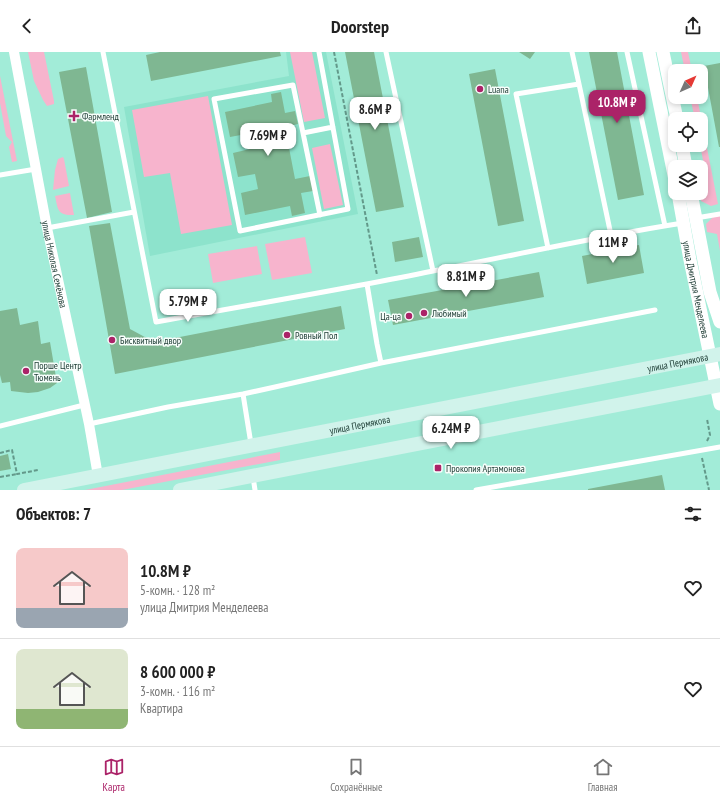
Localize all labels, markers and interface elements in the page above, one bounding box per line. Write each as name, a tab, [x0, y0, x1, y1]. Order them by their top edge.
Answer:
icon: back	[16, 15, 38, 37]
text: Doorstep	[331, 15, 389, 38]
icon: share	[682, 15, 704, 37]
north arrow	[668, 64, 708, 104]
map controls	[668, 64, 708, 200]
place label: Luana	[488, 83, 509, 96]
marker: Luana	[475, 84, 485, 94]
pin: 10.8M ₽	[580, 90, 654, 124]
text: 10.8M ₽	[598, 94, 636, 111]
pin: 8.6M ₽	[342, 97, 408, 131]
text: 8.6M ₽	[359, 101, 391, 118]
place label: Фармленд	[82, 110, 119, 123]
marker: Фармленд	[69, 111, 79, 121]
button: locate	[668, 112, 708, 152]
pin: 7.69M ₽	[231, 123, 305, 157]
text: 7.69M ₽	[249, 127, 287, 144]
button: layers	[668, 160, 708, 200]
street label: улица Николая Семёнова	[39, 219, 70, 309]
pin: 11M ₽	[585, 230, 641, 264]
text: 11M ₽	[598, 234, 628, 251]
street label: улица Дмитрия Менделеева	[680, 240, 713, 339]
pin: 8.81M ₽	[429, 264, 503, 298]
text: 8.81M ₽	[447, 268, 485, 285]
pin: 5.79M ₽	[151, 289, 225, 323]
text: 5.79M ₽	[169, 293, 207, 310]
place label: Любимый	[431, 307, 467, 320]
marker: Любимый	[419, 308, 429, 318]
place label: Ца-ца	[380, 310, 401, 323]
marker: Ца-ца	[404, 311, 414, 321]
place label: Ровный Пол	[295, 329, 337, 342]
marker: Ровный Пол	[282, 330, 292, 340]
place label: Бисквитный двор	[120, 334, 181, 347]
marker: Бисквитный двор	[107, 335, 117, 345]
street label: улица Пермякова	[646, 350, 709, 375]
place label: Порше Центр Тюмень	[34, 359, 81, 384]
marker: Порше Центр Тюмень	[21, 366, 31, 376]
street label: улица Пермякова	[328, 412, 391, 437]
pin: 6.24M ₽	[414, 416, 488, 450]
text: 6.24M ₽	[432, 420, 470, 437]
place label: Прокопия Артамонова	[446, 462, 525, 475]
marker: Прокопия Артамонова	[433, 463, 443, 473]
text: Объектов: 7	[16, 503, 91, 525]
icon: filters	[682, 503, 704, 525]
text: 10.8M ₽	[140, 560, 191, 582]
icon: home	[48, 564, 96, 612]
icon: heart	[682, 577, 704, 599]
text: 5-комн. · 128 m²	[140, 582, 215, 599]
text: улица Дмитрия Менделеева	[140, 599, 269, 616]
text: 8 600 000 ₽	[140, 661, 215, 683]
icon: home	[48, 665, 96, 713]
icon: heart	[682, 678, 704, 700]
text: 3-комн. · 116 m²	[140, 683, 215, 700]
text: Квартира	[140, 700, 183, 717]
tab: Карта	[103, 756, 125, 794]
tab: Сохранённые	[330, 756, 383, 794]
tab: Главная	[588, 756, 617, 794]

